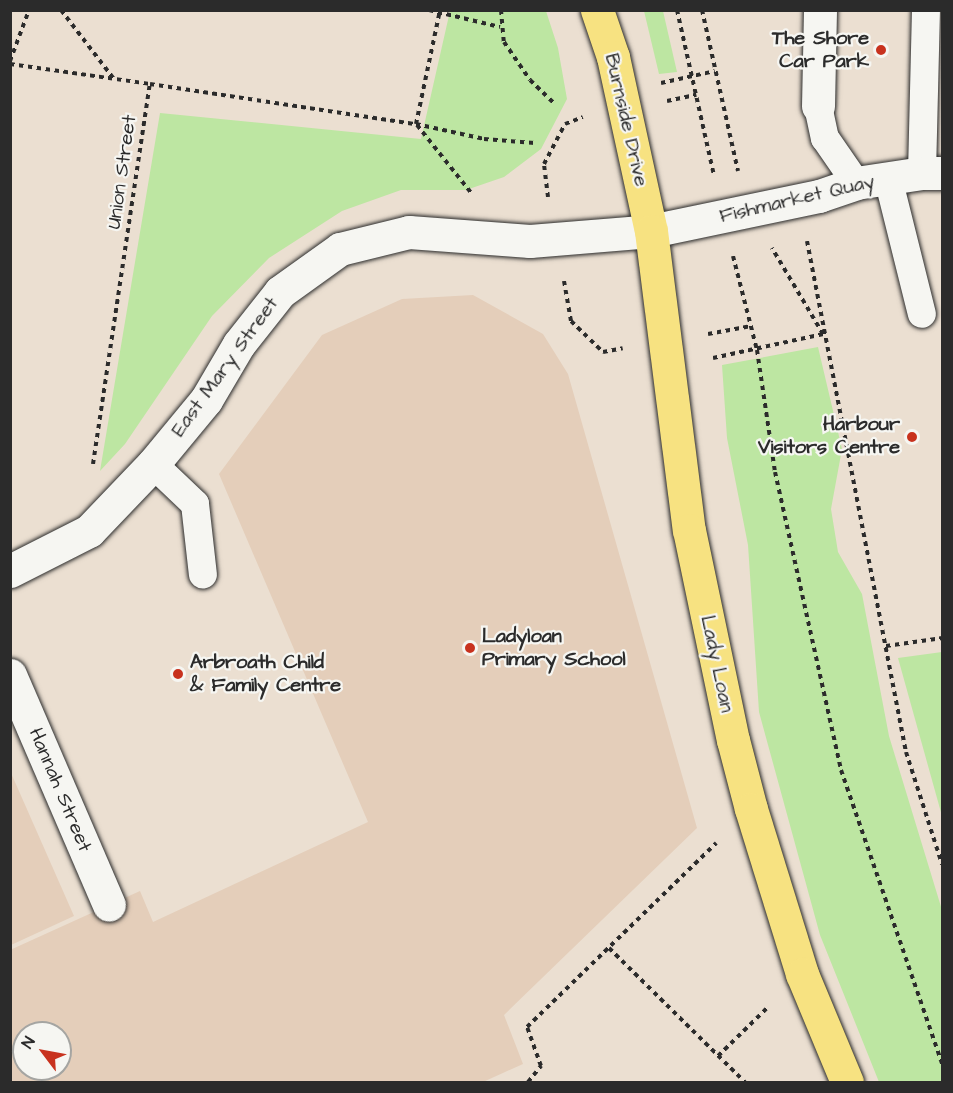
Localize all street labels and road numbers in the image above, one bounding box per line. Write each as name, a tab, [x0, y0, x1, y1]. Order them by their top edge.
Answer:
street label: Burnside Drive	[599, 51, 653, 189]
street label: Union Street	[102, 113, 142, 231]
street label: Fishmarket Quay	[717, 169, 877, 229]
street label: East Mary Street	[166, 293, 284, 441]
street label: Lady Loan	[695, 613, 739, 715]
street label: Hannah Street	[23, 725, 97, 855]

